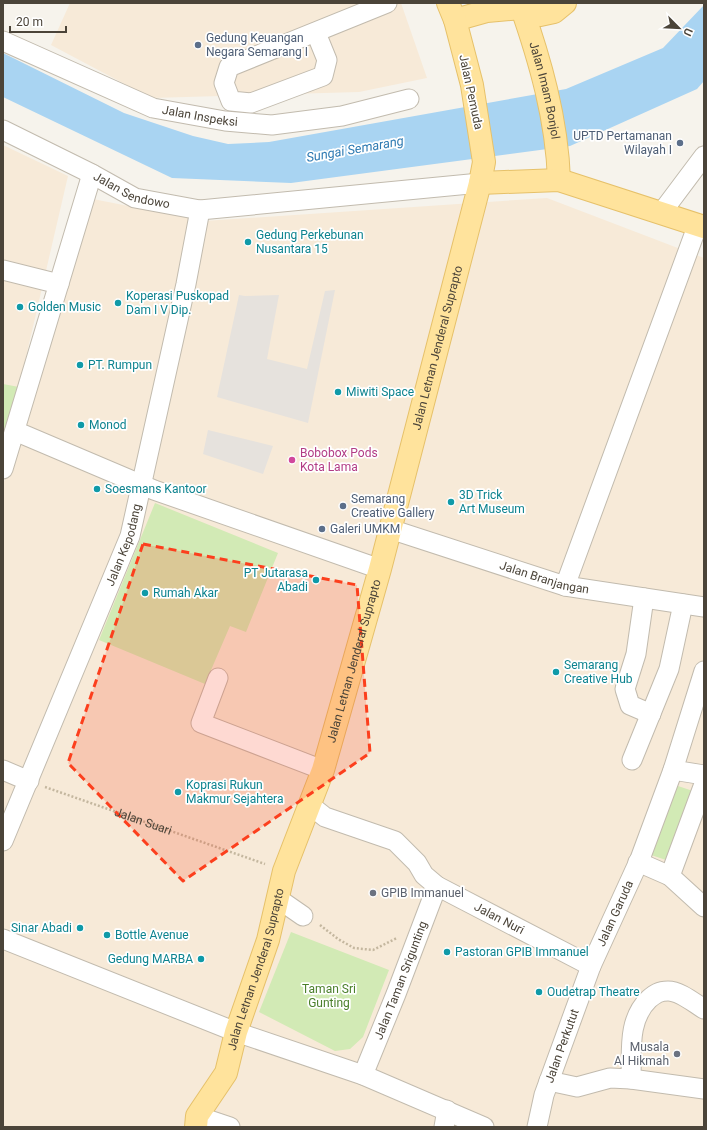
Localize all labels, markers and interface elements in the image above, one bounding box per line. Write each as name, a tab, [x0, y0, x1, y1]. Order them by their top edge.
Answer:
scale bar	[10, 8, 66, 34]
north arrow	[659, 8, 699, 48]
text: 20 m	[16, 15, 43, 29]
text: U	[680, 26, 695, 38]
place label: Gedung Keuangan Negara Semarang I	[206, 31, 308, 59]
marker: Gedung Keuangan Negara Semarang I	[193, 40, 203, 50]
street label: Jalan Imam Bonjol	[526, 40, 562, 140]
street label: Jalan Pemuda	[456, 53, 486, 131]
street label: Jalan Inspeksi	[161, 103, 239, 129]
place label: UPTD Pertamanan Wilayah I	[573, 129, 672, 157]
water label: Sungai Semarang	[305, 133, 405, 165]
marker: UPTD Pertamanan Wilayah I	[675, 138, 685, 148]
street label: Jalan Sendowo	[91, 169, 171, 211]
place label: Gedung Perkebunan Nusantara 15	[256, 228, 364, 256]
marker: Gedung Perkebunan Nusantara 15	[243, 237, 253, 247]
street label: Jalan Letnan Jenderal Suprapto	[409, 264, 465, 431]
place label: Koperasi Puskopad Dam I V Dip.	[126, 289, 229, 317]
marker: Koperasi Puskopad Dam I V Dip.	[113, 298, 123, 308]
place label: Golden Music	[28, 300, 101, 314]
marker: Golden Music	[15, 302, 25, 312]
place label: PT. Rumpun	[88, 358, 152, 372]
marker: PT. Rumpun	[75, 360, 85, 370]
place label: Miwiti Space	[346, 385, 414, 399]
marker: Miwiti Space	[333, 387, 343, 397]
place label: Monod	[89, 418, 127, 432]
marker: Monod	[76, 420, 86, 430]
place label: Bobobox Pods Kota Lama	[300, 446, 378, 474]
marker: Bobobox Pods Kota Lama	[287, 455, 297, 465]
place label: Soesmans Kantoor	[105, 482, 207, 496]
marker: Soesmans Kantoor	[92, 484, 102, 494]
place label: 3D Trick Art Museum	[459, 488, 525, 516]
place label: Semarang Creative Gallery	[351, 492, 435, 520]
marker: 3D Trick Art Museum	[446, 497, 456, 507]
marker: Semarang Creative Gallery	[338, 501, 348, 511]
street label: Jalan Kepodang	[103, 502, 144, 588]
place label: Galeri UMKM	[330, 522, 400, 536]
marker: Galeri UMKM	[317, 524, 327, 534]
street label: Jalan Branjangan	[498, 558, 590, 597]
place label: PT Jutarasa Abadi	[244, 566, 308, 594]
marker: PT Jutarasa Abadi	[311, 575, 321, 585]
street label: Jalan Letnan Jenderal Suprapto	[324, 577, 384, 744]
place label: Rumah Akar	[153, 586, 218, 600]
marker: Rumah Akar	[140, 588, 150, 598]
place label: Semarang Creative Hub	[564, 658, 633, 686]
marker: Semarang Creative Hub	[551, 667, 561, 677]
place label: Koprasi Rukun Makmur Sejahtera	[186, 778, 283, 806]
marker: Koprasi Rukun Makmur Sejahtera	[173, 787, 183, 797]
street label: Jalan Suari	[113, 805, 174, 838]
street label: Jalan Garuda	[594, 878, 636, 948]
place label: GPIB Immanuel	[381, 886, 464, 900]
street label: Jalan Letnan Jenderal Suprapto	[225, 887, 287, 1052]
marker: GPIB Immanuel	[368, 888, 378, 898]
street label: Jalan Nuri	[472, 900, 527, 937]
street label: Jalan Taman Srigunting	[371, 919, 430, 1042]
place label: Sinar Abadi	[11, 921, 72, 935]
marker: Sinar Abadi	[75, 923, 85, 933]
place label: Bottle Avenue	[115, 928, 189, 942]
marker: Bottle Avenue	[102, 930, 112, 940]
place label: Pastoran GPIB Immanuel	[455, 945, 589, 959]
marker: Pastoran GPIB Immanuel	[442, 947, 452, 957]
place label: Gedung MARBA	[108, 952, 193, 966]
marker: Gedung MARBA	[196, 954, 206, 964]
park label: Taman Sri Gunting	[302, 982, 356, 1010]
place label: Oudetrap Theatre	[547, 985, 640, 999]
marker: Oudetrap Theatre	[534, 987, 544, 997]
street label: Jalan Perkutut	[542, 1007, 582, 1085]
place label: Musala Al Hikmah	[614, 1040, 669, 1068]
marker: Musala Al Hikmah	[672, 1049, 682, 1059]

